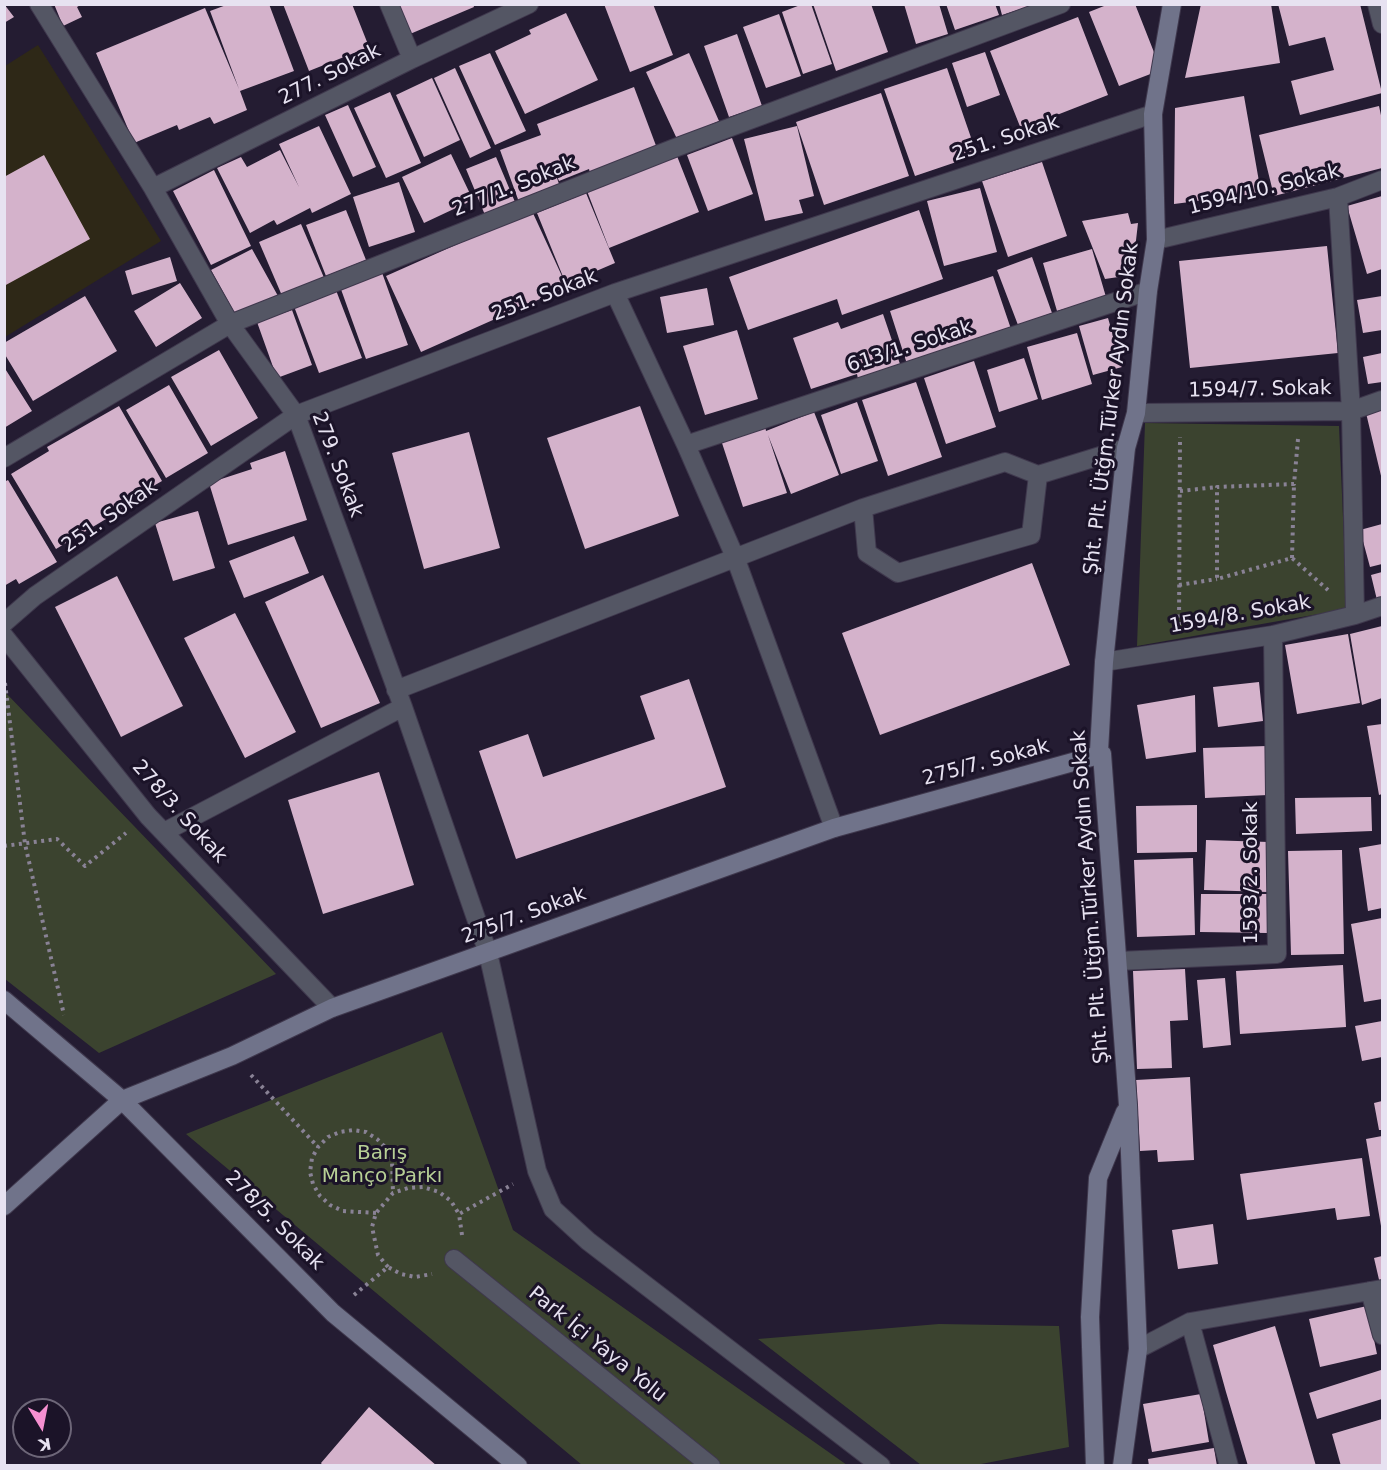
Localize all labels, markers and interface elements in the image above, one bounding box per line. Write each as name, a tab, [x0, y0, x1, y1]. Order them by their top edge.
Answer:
street label: 277. Sokak	[275, 39, 385, 111]
street label: 251. Sokak	[950, 110, 1062, 168]
street label: 277/1. Sokak	[449, 151, 579, 223]
street label: 1594/10. Sokak	[1186, 160, 1342, 220]
street label: Şht. Plt. Ütğm.Türker Aydın Sokak	[1080, 241, 1144, 577]
street label: 251. Sokak	[489, 265, 601, 327]
street label: 613/1. Sokak	[844, 315, 976, 379]
street label: 1594/7. Sokak	[1188, 377, 1332, 403]
street label: 279. Sokak	[306, 409, 368, 521]
street label: 251. Sokak	[58, 475, 162, 559]
street label: 1594/8. Sokak	[1167, 591, 1313, 639]
street label: Şht. Plt. Ütğm.Türker Aydın Sokak	[1067, 729, 1115, 1065]
street label: 275/7. Sokak	[920, 735, 1052, 791]
street label: 278/3. Sokak	[126, 756, 232, 868]
street label: 1593/2. Sokak	[1240, 801, 1264, 945]
street label: 275/7. Sokak	[459, 882, 589, 950]
park label: Barış Manço Parkı	[322, 1142, 442, 1189]
street label: 278/5. Sokak	[219, 1166, 329, 1276]
street label: Park İçi Yaya Yolu	[523, 1282, 671, 1408]
north arrow	[12, 1398, 72, 1458]
text: K	[37, 1434, 53, 1455]

